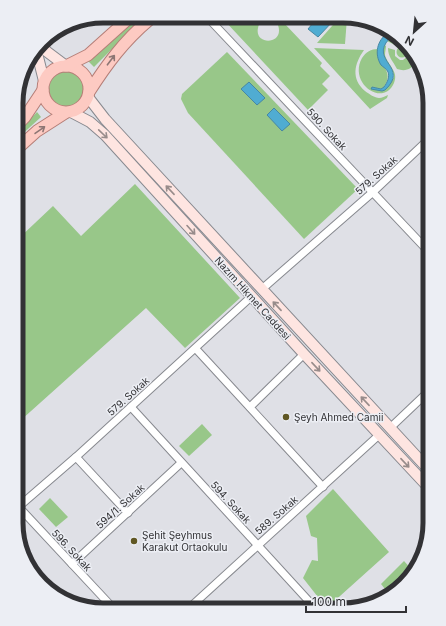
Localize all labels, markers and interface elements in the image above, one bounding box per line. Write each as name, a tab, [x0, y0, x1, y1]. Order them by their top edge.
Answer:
north arrow	[394, 12, 434, 52]
text: N	[403, 33, 416, 49]
one-way arrow	[107, 55, 115, 66]
street label: 590. Sokak	[305, 106, 350, 153]
one-way arrow	[34, 125, 45, 134]
one-way arrow	[98, 129, 108, 139]
street label: 579. Sokak	[353, 153, 400, 197]
one-way arrow	[165, 185, 175, 195]
one-way arrow	[187, 224, 196, 235]
street label: Nazım Hikmet Caddesi	[213, 254, 293, 342]
one-way arrow	[273, 301, 282, 311]
one-way arrow	[311, 362, 320, 372]
street label: 579. Sokak	[105, 374, 152, 418]
one-way arrow	[361, 396, 370, 407]
place label: Şeyh Ahmed Camii	[294, 411, 383, 423]
marker: Şeyh Ahmed Camii	[281, 412, 291, 422]
one-way arrow	[400, 457, 409, 467]
street label: 594. Sokak	[209, 478, 254, 526]
street label: 594/1. Sokak	[93, 481, 147, 531]
street label: 589. Sokak	[252, 493, 300, 537]
street label: 596. Sokak	[50, 527, 95, 574]
place label: Şehit Şeyhmus Karakut Ortaokulu	[142, 529, 228, 553]
marker: Şehit Şeyhmus Karakut Ortaokulu	[129, 536, 139, 546]
scale bar	[306, 588, 406, 614]
text: 100 m	[312, 594, 346, 609]

